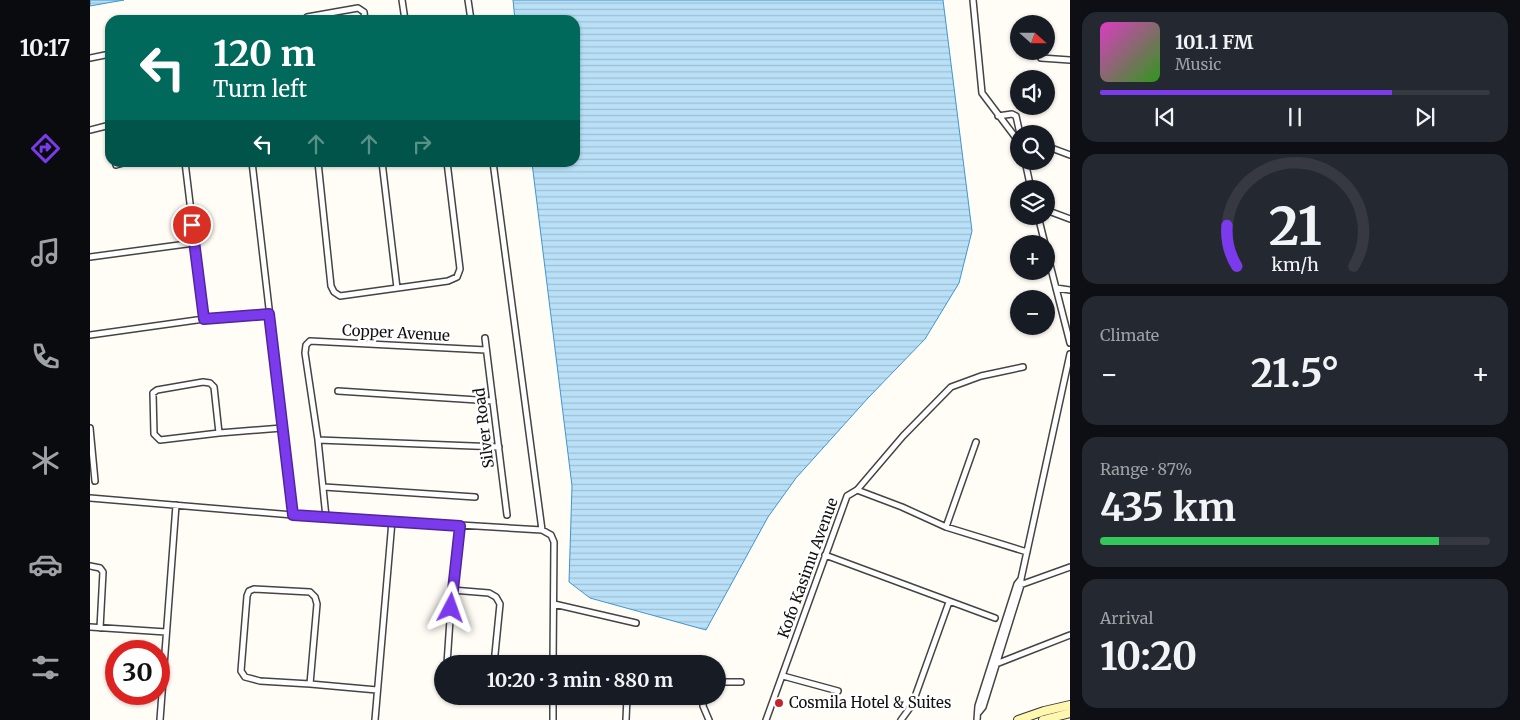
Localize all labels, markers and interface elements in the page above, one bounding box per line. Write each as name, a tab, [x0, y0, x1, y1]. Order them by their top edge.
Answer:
north arrow	[1010, 15, 1055, 60]
map controls	[1010, 15, 1055, 335]
text: 101.1 FM	[1175, 30, 1253, 54]
text: 120 m	[213, 32, 316, 76]
text: 10:17	[20, 34, 70, 62]
icon: left	[130, 35, 195, 100]
text: Music	[1175, 54, 1221, 74]
button: sound	[1010, 70, 1055, 115]
text: Turn left	[213, 75, 307, 103]
icon: previous	[1151, 103, 1179, 131]
icon: pause	[1281, 103, 1309, 131]
icon: next	[1411, 103, 1439, 131]
button: search	[1010, 125, 1055, 170]
icon: left	[249, 130, 277, 158]
icon: ahead	[302, 130, 330, 158]
icon: ahead	[355, 130, 383, 158]
icon: right	[408, 130, 436, 158]
icon: directions	[28, 131, 63, 166]
button: layers	[1010, 180, 1055, 225]
text: 21	[1268, 194, 1322, 259]
pin	[171, 204, 213, 246]
icon: arrive	[178, 211, 206, 239]
icon: music	[28, 235, 63, 270]
button: +	[1010, 235, 1055, 280]
text: km/h	[1271, 253, 1319, 276]
button: −	[1010, 290, 1055, 335]
street label: Copper Avenue	[342, 320, 451, 345]
text: Climate	[1100, 325, 1159, 345]
icon: phone	[28, 339, 63, 374]
text: 21.5°	[1251, 350, 1339, 397]
text: −	[1100, 356, 1119, 392]
text: +	[1471, 356, 1490, 392]
street label: Silver Road	[469, 387, 498, 469]
icon: climate	[28, 443, 63, 478]
text: Range · 87%	[1100, 459, 1192, 479]
text: 435 km	[1100, 484, 1236, 531]
street label: Kofo Kasimu Avenue	[773, 495, 842, 641]
icon: car	[28, 547, 63, 582]
position arrow	[424, 581, 476, 633]
text: Arrival	[1100, 608, 1153, 628]
text: 10:20	[1100, 633, 1197, 680]
speed limit sign: 30	[105, 640, 170, 705]
icon: filters	[28, 650, 63, 685]
text: 10:20 · 3 min · 880 m	[487, 668, 673, 692]
place label: Cosmila Hotel & Suites	[789, 693, 951, 712]
marker: Cosmila Hotel & Suites	[773, 697, 785, 709]

